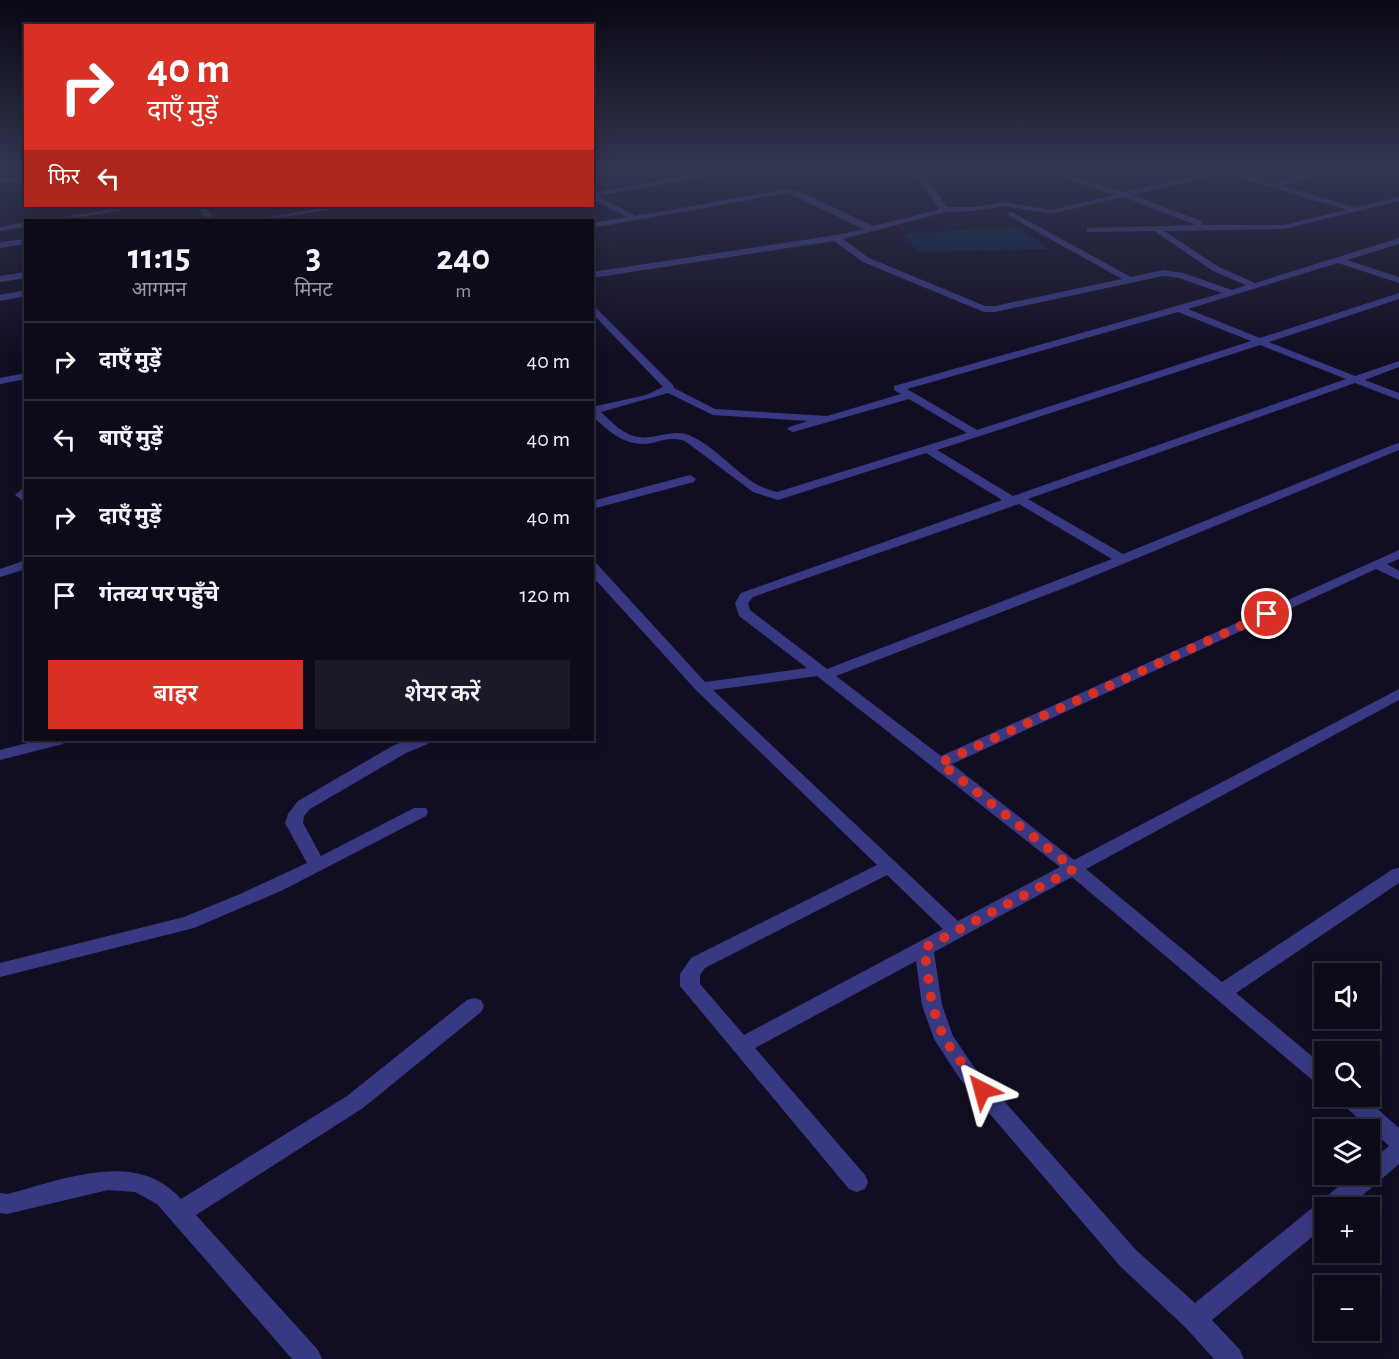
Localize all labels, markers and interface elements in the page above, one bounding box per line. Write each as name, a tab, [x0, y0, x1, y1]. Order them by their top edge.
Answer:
icon: right	[48, 48, 126, 126]
text: 40 m	[147, 48, 230, 90]
text: दाएँ मुड़ें	[147, 97, 218, 124]
icon: left	[92, 162, 125, 195]
text: फिर	[48, 166, 80, 188]
text: 11:15	[128, 239, 190, 275]
text: 3	[306, 239, 321, 275]
text: 240	[436, 240, 490, 276]
text: आगमन	[132, 280, 187, 300]
text: मिनट	[294, 280, 333, 300]
text: m	[455, 281, 471, 301]
icon: right	[48, 345, 81, 378]
text: दाएँ मुड़ें	[99, 349, 161, 371]
text: 40 m	[527, 350, 570, 372]
icon: left	[48, 423, 81, 456]
text: बाएँ मुड़ें	[99, 427, 163, 449]
text: 40 m	[527, 428, 570, 450]
icon: right	[48, 501, 81, 534]
text: दाएँ मुड़ें	[99, 505, 161, 527]
text: 40 m	[527, 506, 570, 528]
icon: arrive	[48, 579, 81, 612]
text: गंतव्य पर पहुँचे	[99, 583, 219, 605]
text: 120 m	[520, 584, 570, 606]
pin	[1241, 588, 1292, 639]
icon: arrive	[1250, 597, 1283, 630]
button: बाहर	[48, 660, 303, 729]
button: शेयर करें	[315, 660, 570, 729]
map controls	[1314, 963, 1380, 1341]
button: sound	[1314, 963, 1380, 1029]
button: search	[1314, 1041, 1380, 1107]
position arrow	[950, 1058, 1014, 1122]
button: layers	[1314, 1119, 1380, 1185]
button: +	[1314, 1197, 1380, 1263]
button: −	[1314, 1275, 1380, 1341]

